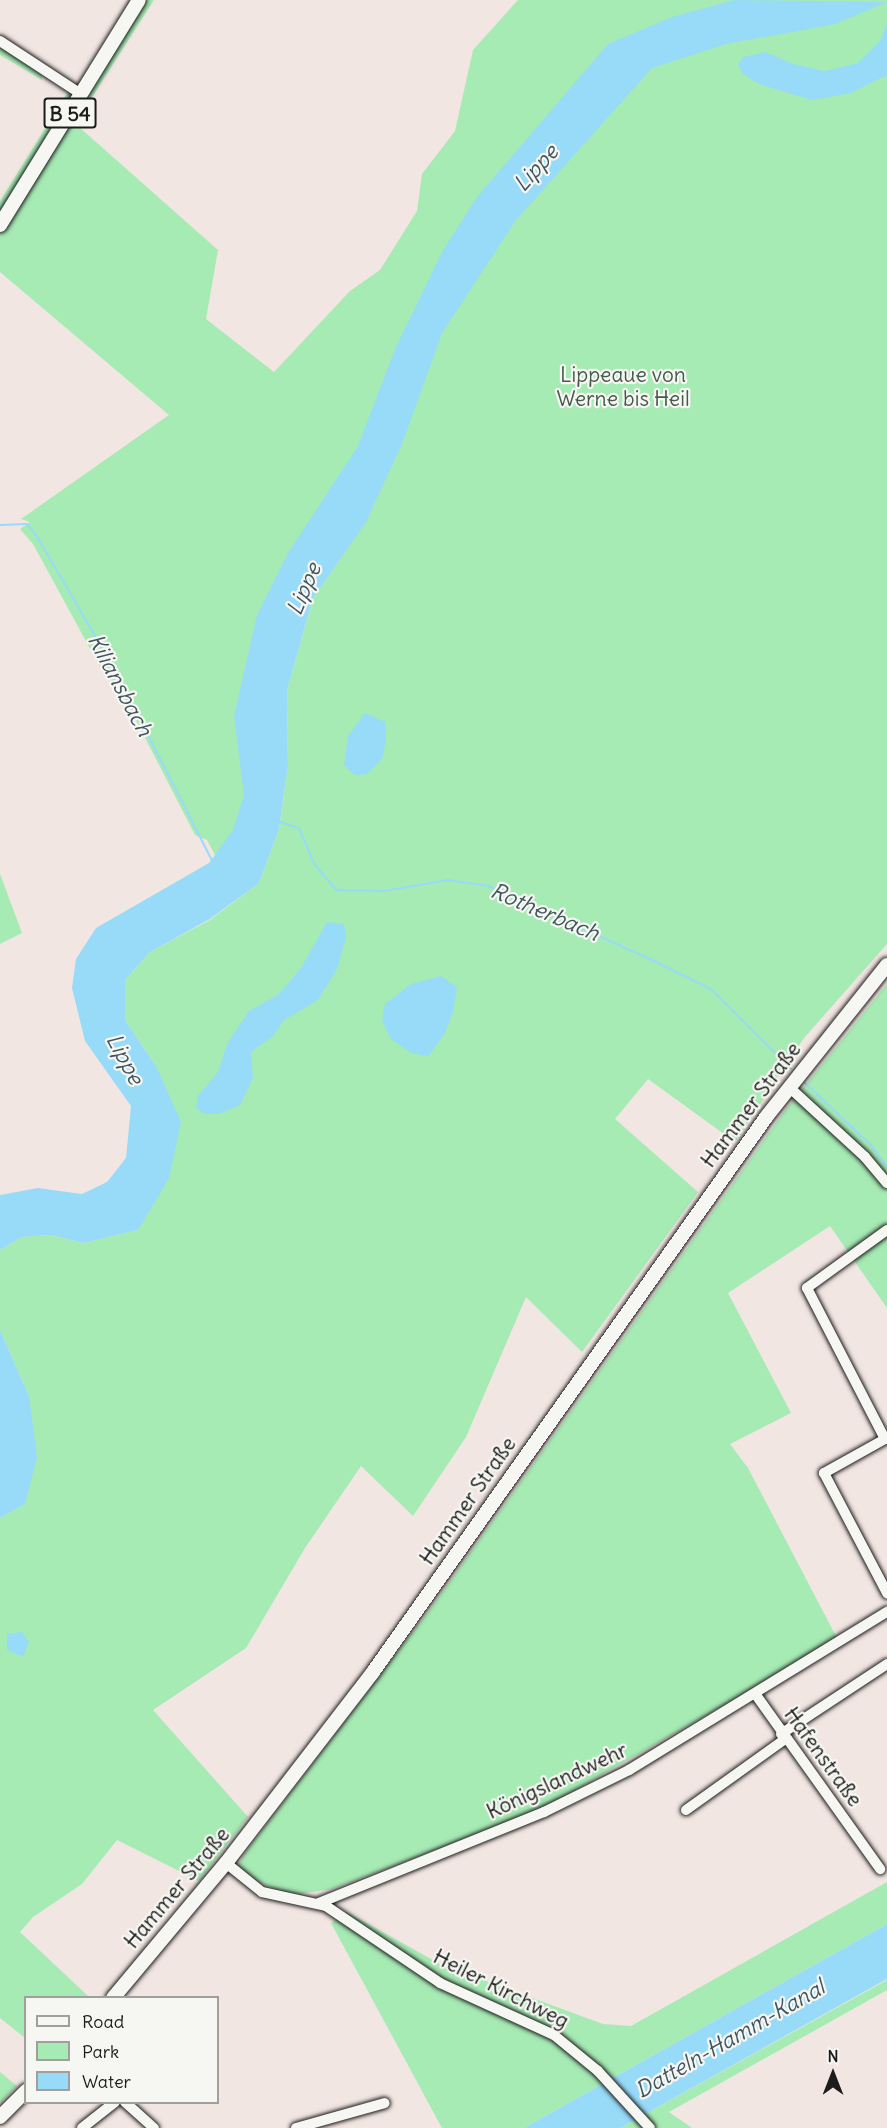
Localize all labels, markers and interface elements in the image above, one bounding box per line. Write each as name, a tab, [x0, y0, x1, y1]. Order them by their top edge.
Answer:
road number: B 54	[43, 96, 97, 130]
water label: Lippe	[508, 139, 564, 197]
park label: Lippeaue von Werne bis Heil	[556, 362, 690, 412]
water label: Lippe	[281, 559, 327, 619]
water label: Kiliansbach	[82, 629, 158, 741]
water label: Rotherbach	[487, 877, 603, 947]
water label: Lippe	[101, 1029, 149, 1089]
street label: Hammer Straße	[696, 1037, 806, 1173]
street label: Hammer Straße	[415, 1432, 521, 1570]
street label: Hafenstraße	[779, 1702, 867, 1812]
street label: Königslandwehr	[483, 1737, 631, 1825]
street label: Hammer Straße	[119, 1822, 235, 1954]
street label: Heiler Kirchweg	[429, 1944, 573, 2034]
water label: Datteln-Hamm-Kanal	[631, 1974, 829, 2104]
legend	[24, 1996, 219, 2104]
text: Road	[82, 2010, 124, 2033]
text: Park	[82, 2040, 119, 2063]
north arrow	[803, 2044, 863, 2104]
text: N	[827, 2046, 839, 2066]
text: Water	[82, 2070, 131, 2093]

